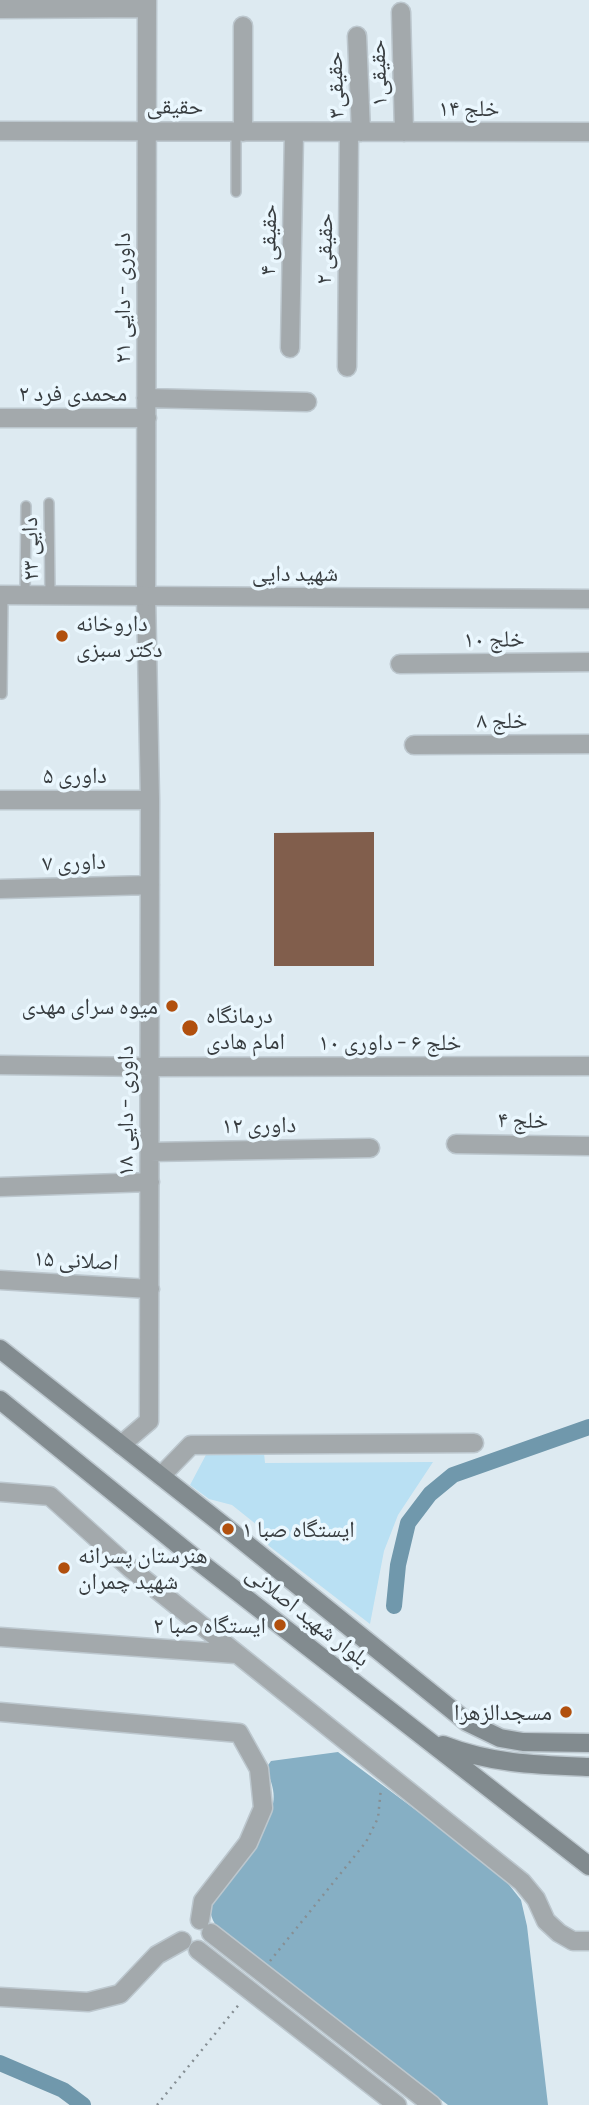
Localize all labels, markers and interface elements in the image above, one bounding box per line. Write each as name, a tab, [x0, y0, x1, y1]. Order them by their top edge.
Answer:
street label: حقیقی۱	[363, 39, 393, 107]
street label: حقیقی۳	[320, 51, 350, 119]
street label: حقیقی	[147, 92, 203, 120]
street label: خلج ۱۴	[439, 94, 499, 122]
street label: حقیقی ۴	[254, 204, 282, 276]
street label: حقیقی ۲	[310, 213, 338, 285]
street label: داوری - دایی ۲۱	[108, 232, 136, 364]
street label: محمدی فرد ۲	[19, 379, 127, 407]
street label: دایی ۲۳	[16, 517, 44, 581]
street label: شهید دایی	[252, 559, 338, 587]
place label: داروخانه دکتر سبزی	[76, 609, 163, 663]
street label: خلج ۱۰	[463, 625, 525, 653]
marker: داروخانه دکتر سبزی	[54, 628, 70, 644]
street label: خلج ۸	[477, 706, 527, 734]
street label: داوری ۵	[43, 761, 107, 789]
street label: داوری ۷	[42, 847, 106, 877]
place label: میوه سرای مهدی	[21, 992, 158, 1020]
marker: میوه سرای مهدی	[164, 998, 180, 1014]
place label: درمانگاه امام هادی	[206, 1001, 285, 1055]
marker: درمانگاه امام هادی	[180, 1018, 200, 1038]
street label: خلج ۶ - داوری ۱۰	[319, 1028, 461, 1056]
street label: داوری - دایی ۱۸	[111, 1045, 139, 1177]
street label: خلج ۴	[498, 1106, 548, 1134]
street label: داوری ۱۲	[222, 1111, 296, 1139]
street label: اصلانی ۱۵	[33, 1244, 119, 1276]
place label: ایستگاه صبا ۱	[242, 1515, 355, 1543]
marker: ایستگاه صبا ۱	[220, 1521, 236, 1537]
place label: هنرستان پسرانه شهید چمران	[78, 1541, 208, 1595]
street label: بلوار شهید اصلانی	[241, 1559, 375, 1673]
marker: هنرستان پسرانه شهید چمران	[56, 1560, 72, 1576]
place label: ایستگاه صبا ۲	[153, 1611, 266, 1639]
marker: ایستگاه صبا ۲	[272, 1617, 288, 1633]
place label: مسجدالزهرا	[454, 1698, 552, 1726]
marker: مسجدالزهرا	[558, 1704, 574, 1720]

